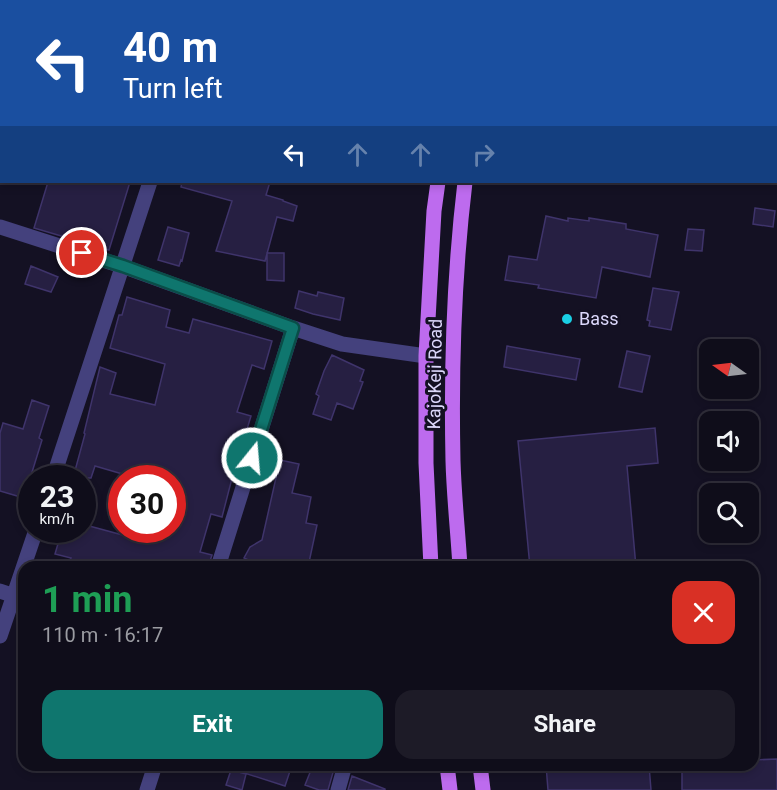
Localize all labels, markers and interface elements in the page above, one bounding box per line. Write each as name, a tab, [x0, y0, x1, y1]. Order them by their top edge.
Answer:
text: 40 m	[123, 23, 218, 72]
icon: left	[24, 24, 102, 102]
text: Turn left	[123, 73, 223, 105]
icon: left	[278, 138, 311, 171]
icon: ahead	[341, 138, 374, 171]
icon: ahead	[404, 138, 437, 171]
icon: right	[467, 138, 500, 171]
pin	[56, 227, 107, 278]
icon: arrive	[65, 236, 98, 269]
place label: Bass	[579, 308, 619, 329]
marker: Bass	[560, 312, 574, 326]
street label: KajoKeji Road	[423, 318, 446, 430]
north arrow	[699, 339, 759, 399]
map controls	[699, 339, 759, 543]
button: sound	[699, 411, 759, 471]
position arrow	[220, 426, 284, 490]
speed limit sign: 30	[108, 465, 186, 543]
text: 23	[40, 479, 74, 514]
button: search	[699, 483, 759, 543]
text: km/h	[39, 510, 75, 528]
text: 1 min	[42, 579, 133, 621]
button: close	[672, 581, 735, 644]
text: 110 m · 16:17	[42, 623, 163, 647]
button: Exit	[42, 690, 383, 759]
button: Share	[395, 690, 735, 759]

